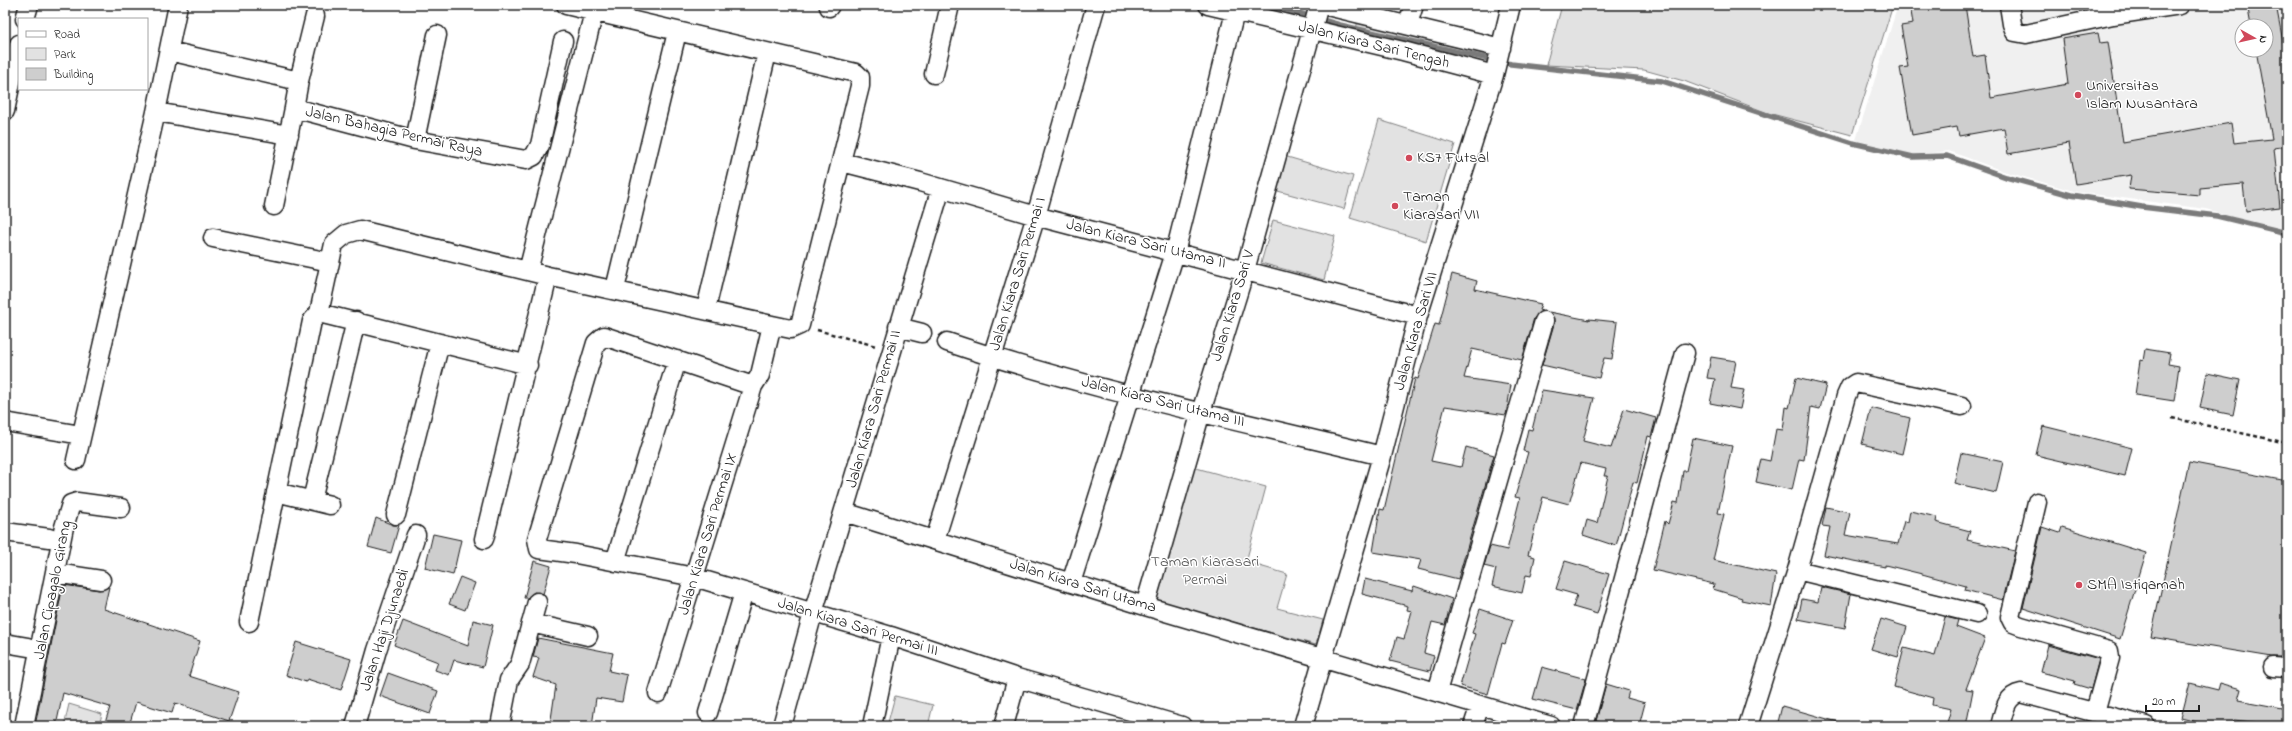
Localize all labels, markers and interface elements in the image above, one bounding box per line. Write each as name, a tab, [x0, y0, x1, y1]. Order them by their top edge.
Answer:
street label: Jalan Kiara Sari Tengah	[1296, 15, 1452, 75]
legend	[18, 18, 148, 90]
north arrow	[2234, 18, 2274, 58]
text: Road	[54, 26, 80, 44]
text: N	[2254, 34, 2271, 44]
text: Park	[54, 46, 76, 64]
text: Building	[53, 66, 93, 85]
place label: Universitas Islam Nusantara	[2086, 74, 2198, 116]
marker: Universitas Islam Nusantara	[2073, 90, 2083, 100]
street label: Jalan Bahagia Permai Raya	[303, 100, 485, 164]
place label: KS7 Futsal	[1417, 146, 1489, 170]
marker: KS7 Futsal	[1404, 153, 1414, 163]
place label: Taman Kiarasari VII	[1403, 185, 1480, 227]
street label: Jalan Kiara Sari Permai I	[983, 194, 1053, 354]
marker: Taman Kiarasari VII	[1390, 201, 1400, 211]
street label: Jalan Kiara Sari Utama II	[1064, 213, 1228, 275]
street label: Jalan Kiara Sari V	[1205, 247, 1261, 364]
street label: Jalan Kiara Sari VII	[1388, 269, 1444, 393]
street label: Jalan Kiara Sari Permai II	[840, 327, 908, 491]
street label: Jalan Kiara Sari Utama III	[1079, 370, 1247, 434]
street label: Jalan Kiara Sari Permai IX	[672, 450, 744, 618]
street label: Jalan Cipagalo Girang	[28, 518, 78, 662]
park label: Taman Kiarasari Permai	[1151, 550, 1259, 592]
street label: Jalan Kiara Sari Utama	[1007, 552, 1159, 620]
street label: Jalan Haji Djunaedi	[354, 566, 416, 694]
place label: SMA Istiqamah	[2087, 573, 2185, 597]
marker: SMA Istiqamah	[2074, 580, 2084, 590]
street label: Jalan Kiara Sari Permai III	[775, 591, 941, 663]
scale bar	[2146, 687, 2199, 713]
text: 20 m	[2152, 693, 2175, 711]

